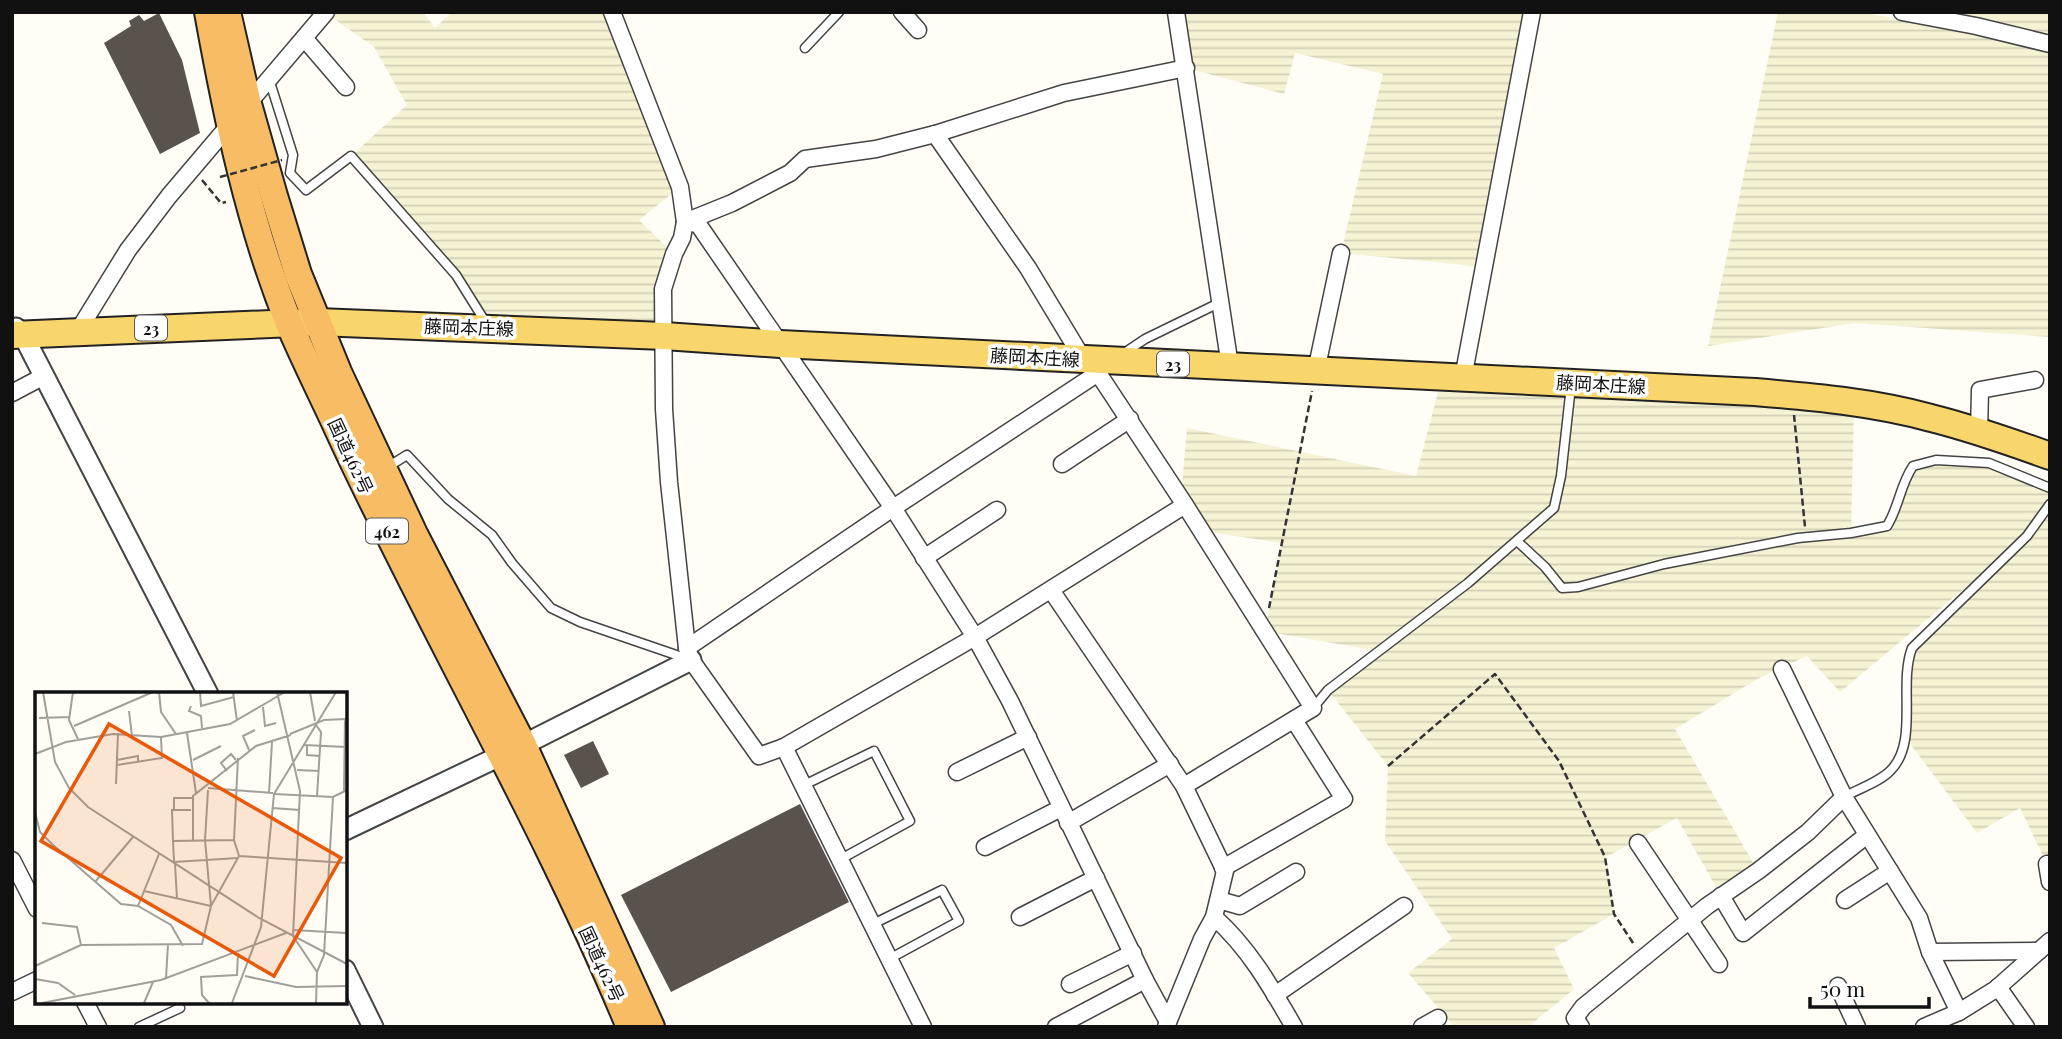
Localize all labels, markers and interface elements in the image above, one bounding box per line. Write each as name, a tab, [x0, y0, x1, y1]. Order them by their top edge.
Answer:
street label: 藤岡本庄線	[424, 313, 514, 341]
road number: 23	[135, 316, 167, 340]
street label: 藤岡本庄線	[989, 343, 1081, 371]
road number: 23	[1157, 352, 1189, 376]
street label: 藤岡本庄線	[1555, 370, 1647, 398]
street label: 国道462号	[323, 414, 379, 498]
road number: 462	[366, 518, 408, 544]
inset map	[35, 692, 346, 1004]
street label: 国道462号	[574, 922, 630, 1006]
scale bar	[1810, 965, 1929, 1009]
text: 50 m	[1820, 974, 1866, 1002]

